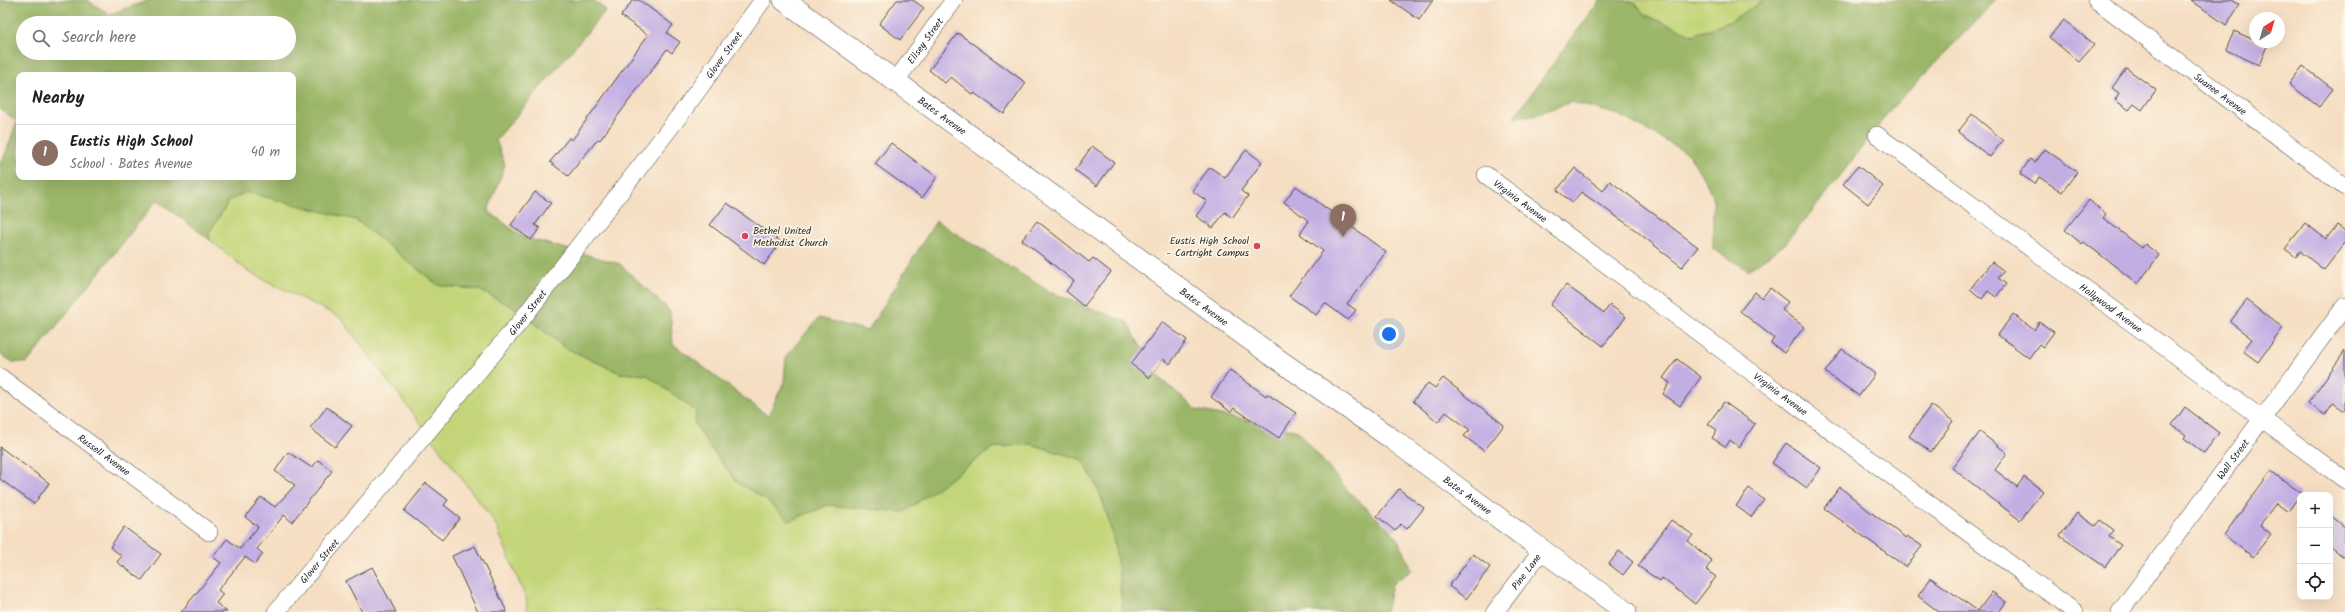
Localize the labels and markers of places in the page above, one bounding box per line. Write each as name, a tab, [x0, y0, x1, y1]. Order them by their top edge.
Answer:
pin: 1	[1330, 204, 1356, 237]
place label: Bethel United Methodist Church	[753, 223, 828, 251]
marker: Bethel United Methodist Church	[740, 231, 750, 241]
place label: Eustis High School - Cartright Campus	[1166, 233, 1250, 261]
marker: Eustis High School - Cartright Campus	[1252, 241, 1262, 251]

